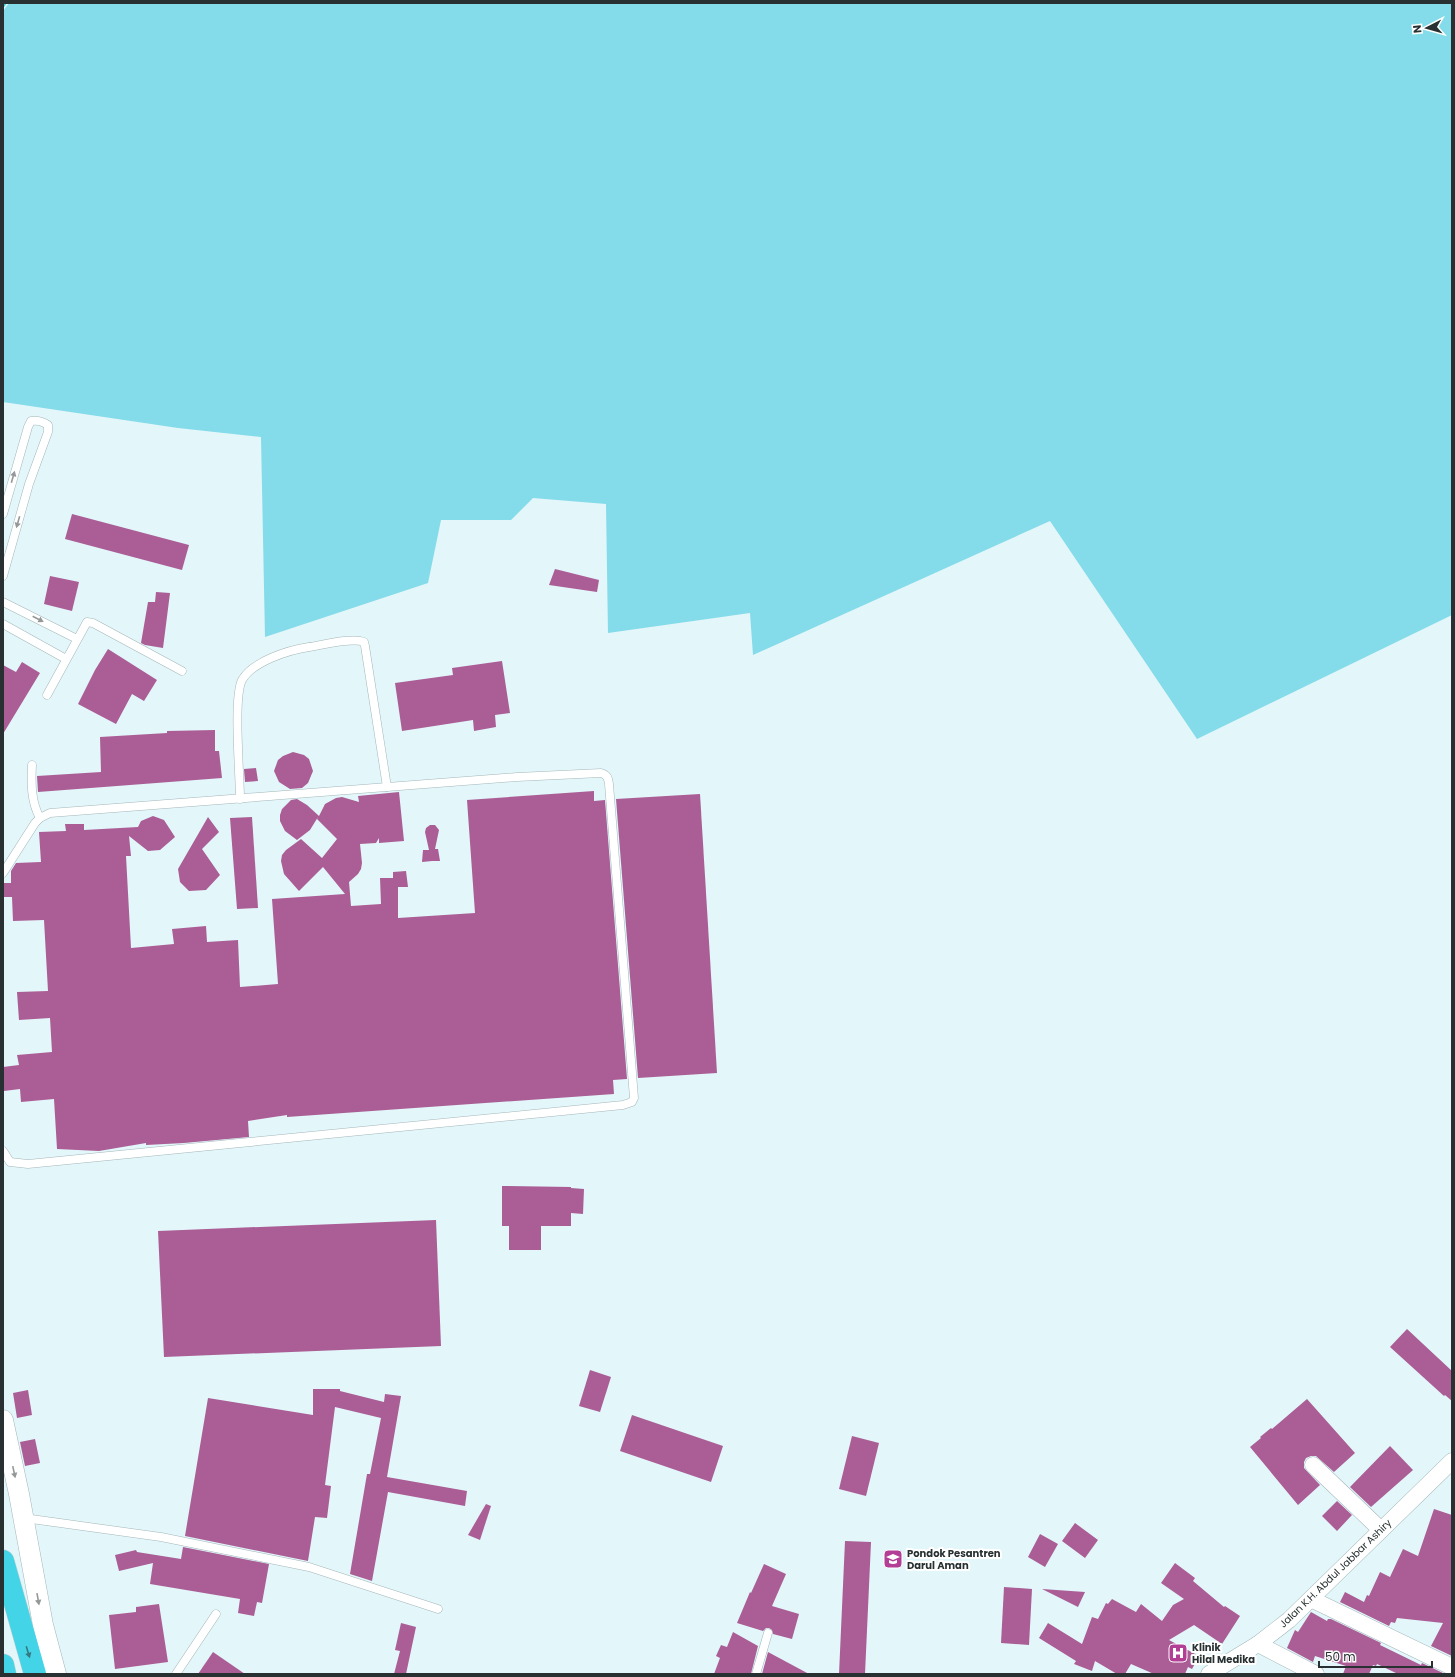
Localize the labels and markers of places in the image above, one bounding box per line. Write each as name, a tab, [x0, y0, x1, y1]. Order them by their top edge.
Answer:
place label: Pondok Pesantren Darul Aman	[907, 1546, 1001, 1573]
school or university icon: Pondok Pesantren Darul Aman	[882, 1548, 904, 1570]
place label: Klinik Hilal Medika	[1192, 1640, 1255, 1667]
hospital icon: Klinik Hilal Medika	[1167, 1642, 1189, 1664]

